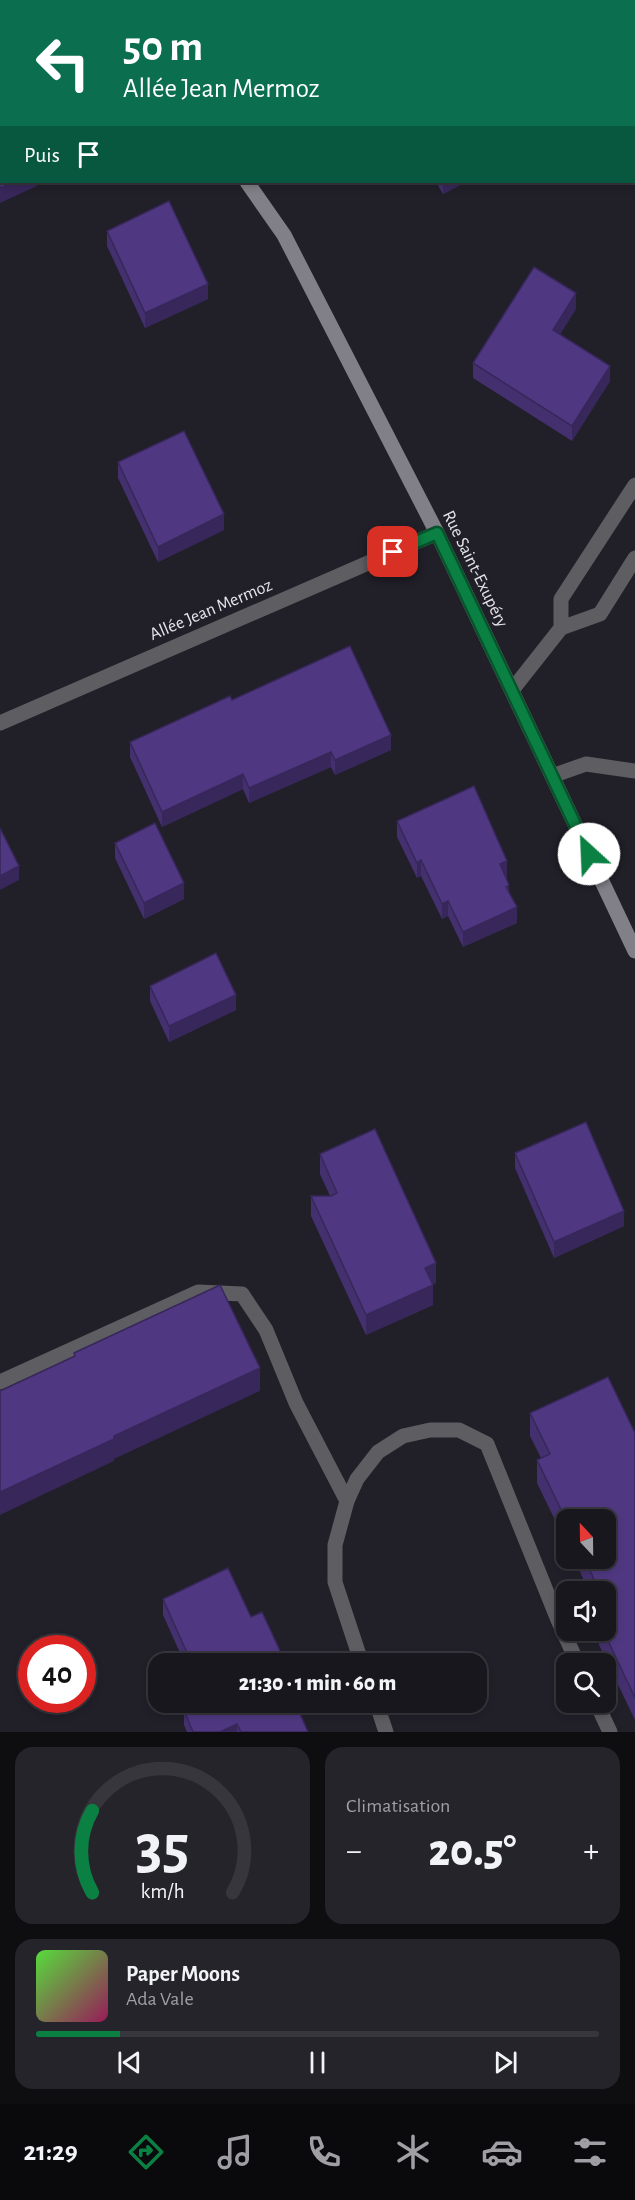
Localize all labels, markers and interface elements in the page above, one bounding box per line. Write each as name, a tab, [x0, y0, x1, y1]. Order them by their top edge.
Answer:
icon: left	[24, 24, 102, 102]
text: 50 m	[123, 26, 203, 68]
text: Allée Jean Mermoz	[123, 75, 320, 102]
icon: arrive	[72, 138, 105, 171]
text: Puis	[24, 144, 60, 166]
street label: Rue Saint-Exupéry	[439, 508, 511, 631]
pin	[367, 526, 418, 577]
icon: arrive	[376, 535, 409, 568]
street label: Allée Jean Mermoz	[147, 576, 275, 644]
position arrow	[557, 822, 621, 886]
north arrow	[556, 1509, 616, 1569]
map controls	[556, 1509, 616, 1713]
button: sound	[556, 1581, 616, 1641]
speed limit sign: 40	[18, 1635, 96, 1713]
button: search	[556, 1653, 616, 1713]
text: 21:30 · 1 min · 60 m	[239, 1672, 396, 1694]
text: Climatisation	[346, 1796, 450, 1816]
text: 35	[136, 1817, 189, 1879]
text: 20.5°	[429, 1829, 516, 1874]
text: −	[346, 1835, 362, 1868]
text: +	[583, 1835, 599, 1868]
text: km/h	[140, 1881, 185, 1902]
text: Paper Moons	[126, 1963, 240, 1985]
text: Ada Vale	[126, 1989, 194, 2009]
icon: previous	[113, 2046, 146, 2079]
icon: pause	[301, 2046, 334, 2079]
icon: next	[489, 2046, 522, 2079]
icon: directions	[125, 2131, 167, 2173]
icon: music	[214, 2131, 256, 2173]
icon: phone	[303, 2131, 345, 2173]
icon: climate	[392, 2131, 434, 2173]
icon: car	[481, 2131, 523, 2173]
icon: filters	[569, 2131, 611, 2173]
text: 21:29	[23, 2138, 78, 2165]

